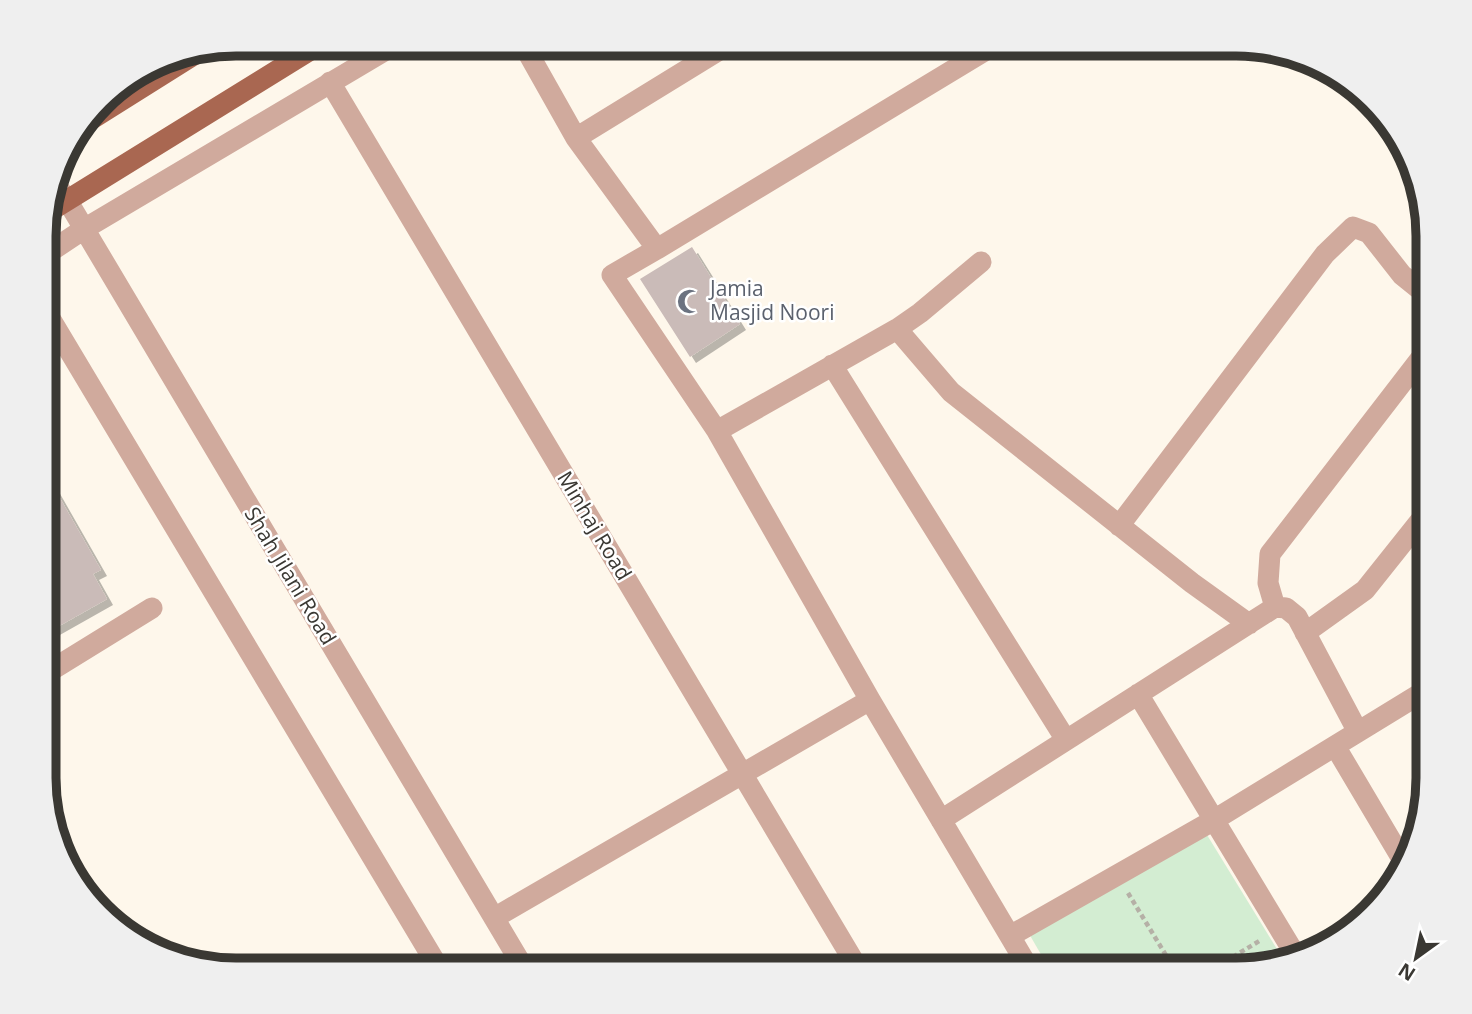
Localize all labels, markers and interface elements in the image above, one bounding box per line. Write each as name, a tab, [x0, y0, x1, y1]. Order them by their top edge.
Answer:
place label: Jamia Masjid Noori	[708, 274, 834, 326]
mosque icon: Jamia Masjid Noori	[676, 287, 704, 315]
street label: Minhaj Road	[551, 466, 638, 585]
street label: Shah Jilani Road	[239, 501, 343, 650]
north arrow	[1381, 923, 1451, 993]
text: N	[1393, 957, 1420, 987]

